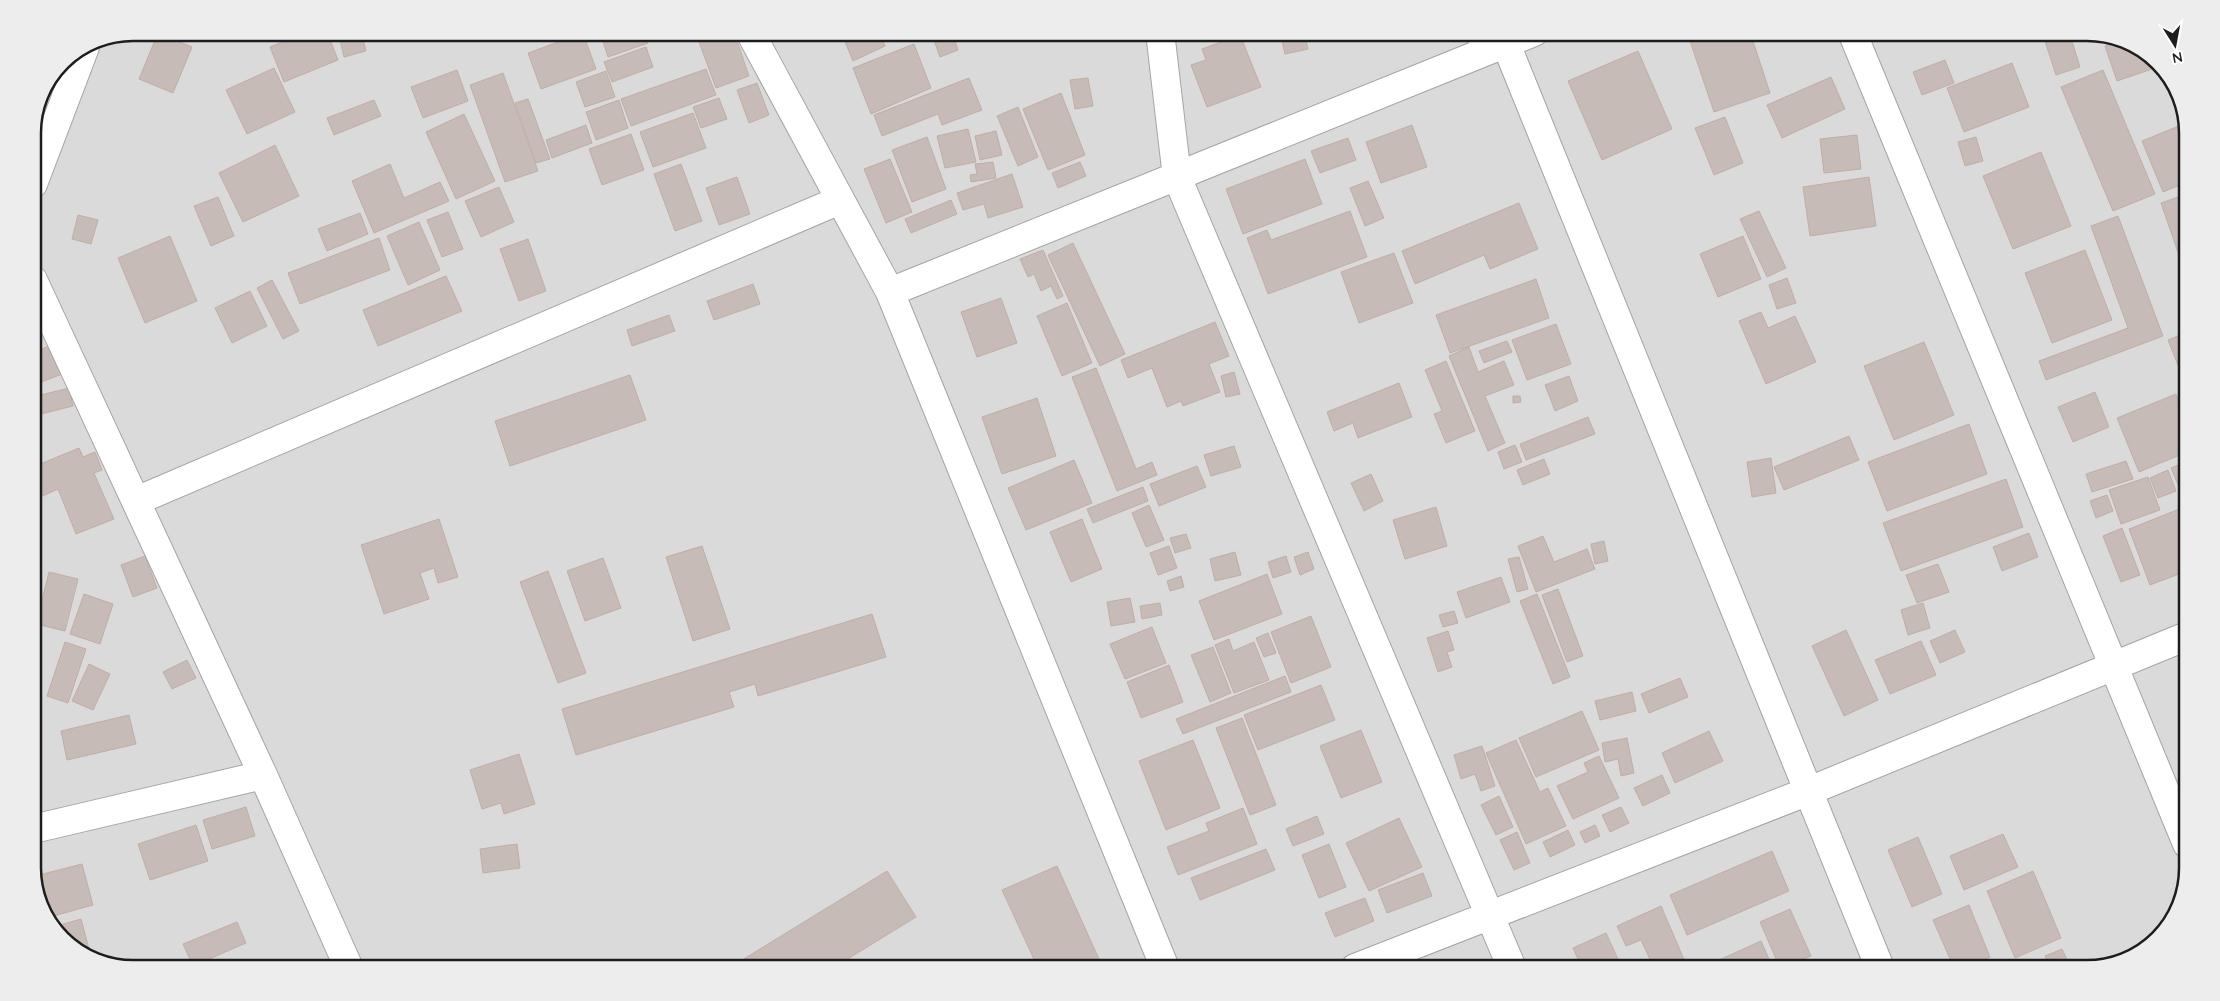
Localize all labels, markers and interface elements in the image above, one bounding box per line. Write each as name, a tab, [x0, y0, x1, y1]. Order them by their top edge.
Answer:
north arrow	[2150, 20, 2200, 70]
text: N	[2171, 48, 2184, 68]

